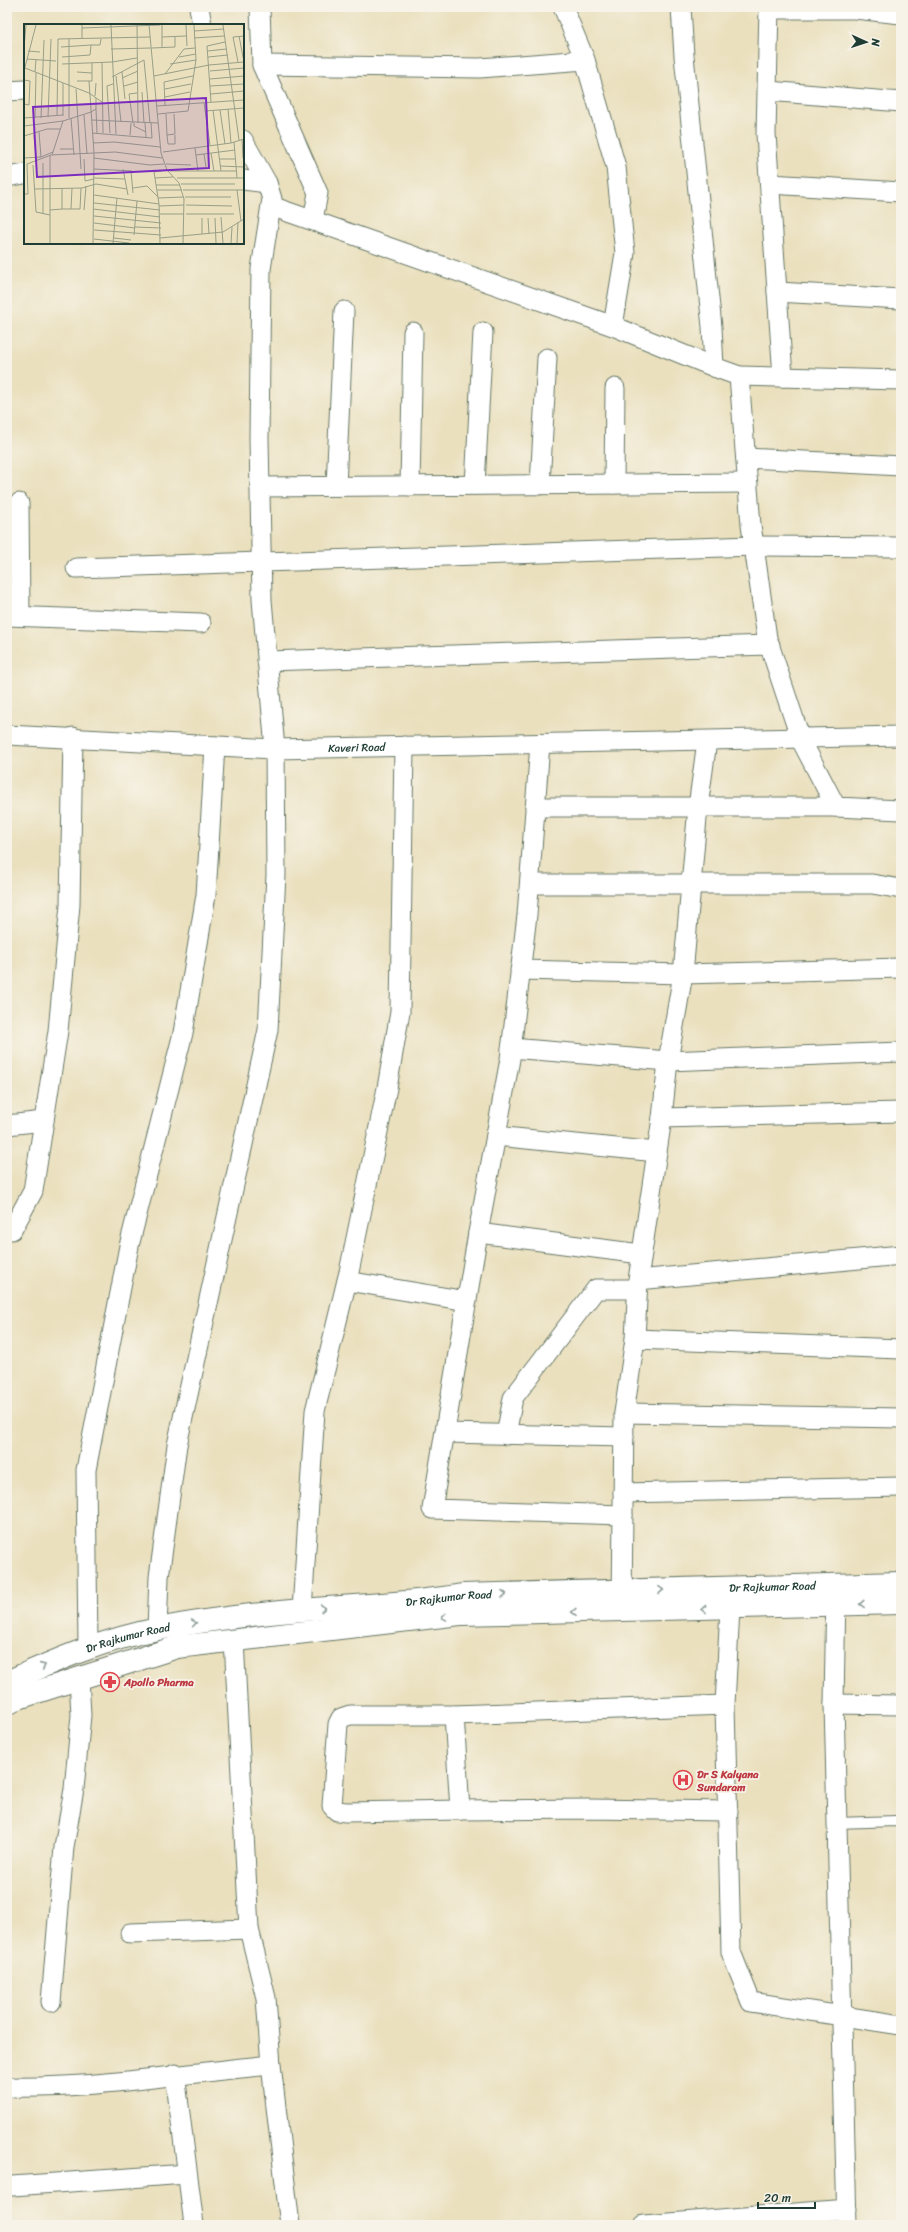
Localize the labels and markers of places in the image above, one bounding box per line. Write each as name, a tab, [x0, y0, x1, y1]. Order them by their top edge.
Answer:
pharmacy icon: Apollo Pharma	[99, 1671, 121, 1693]
place label: Apollo Pharma	[123, 1673, 194, 1692]
place label: Dr S Kalyana Sundaram	[696, 1765, 759, 1797]
hospital icon: Dr S Kalyana Sundaram	[672, 1769, 694, 1791]

